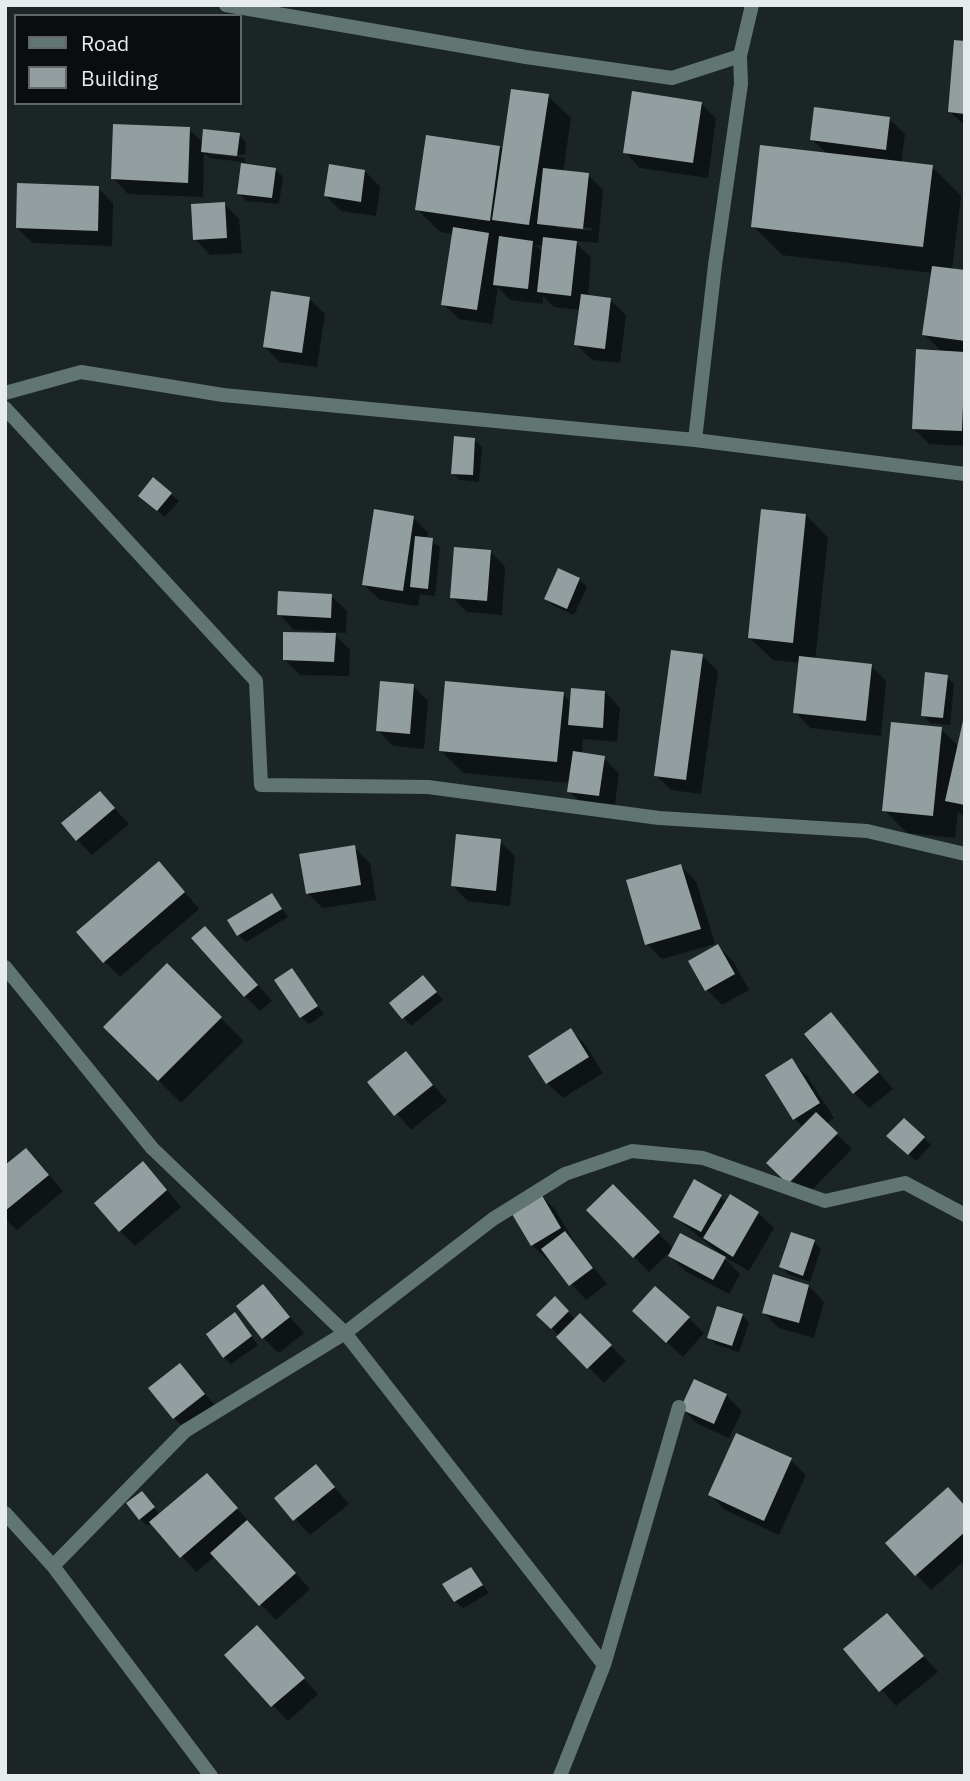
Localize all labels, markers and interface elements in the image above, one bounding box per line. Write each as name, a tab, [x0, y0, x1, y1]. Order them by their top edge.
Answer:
legend	[14, 14, 242, 105]
text: Road	[81, 29, 129, 57]
text: Building	[81, 64, 158, 92]

